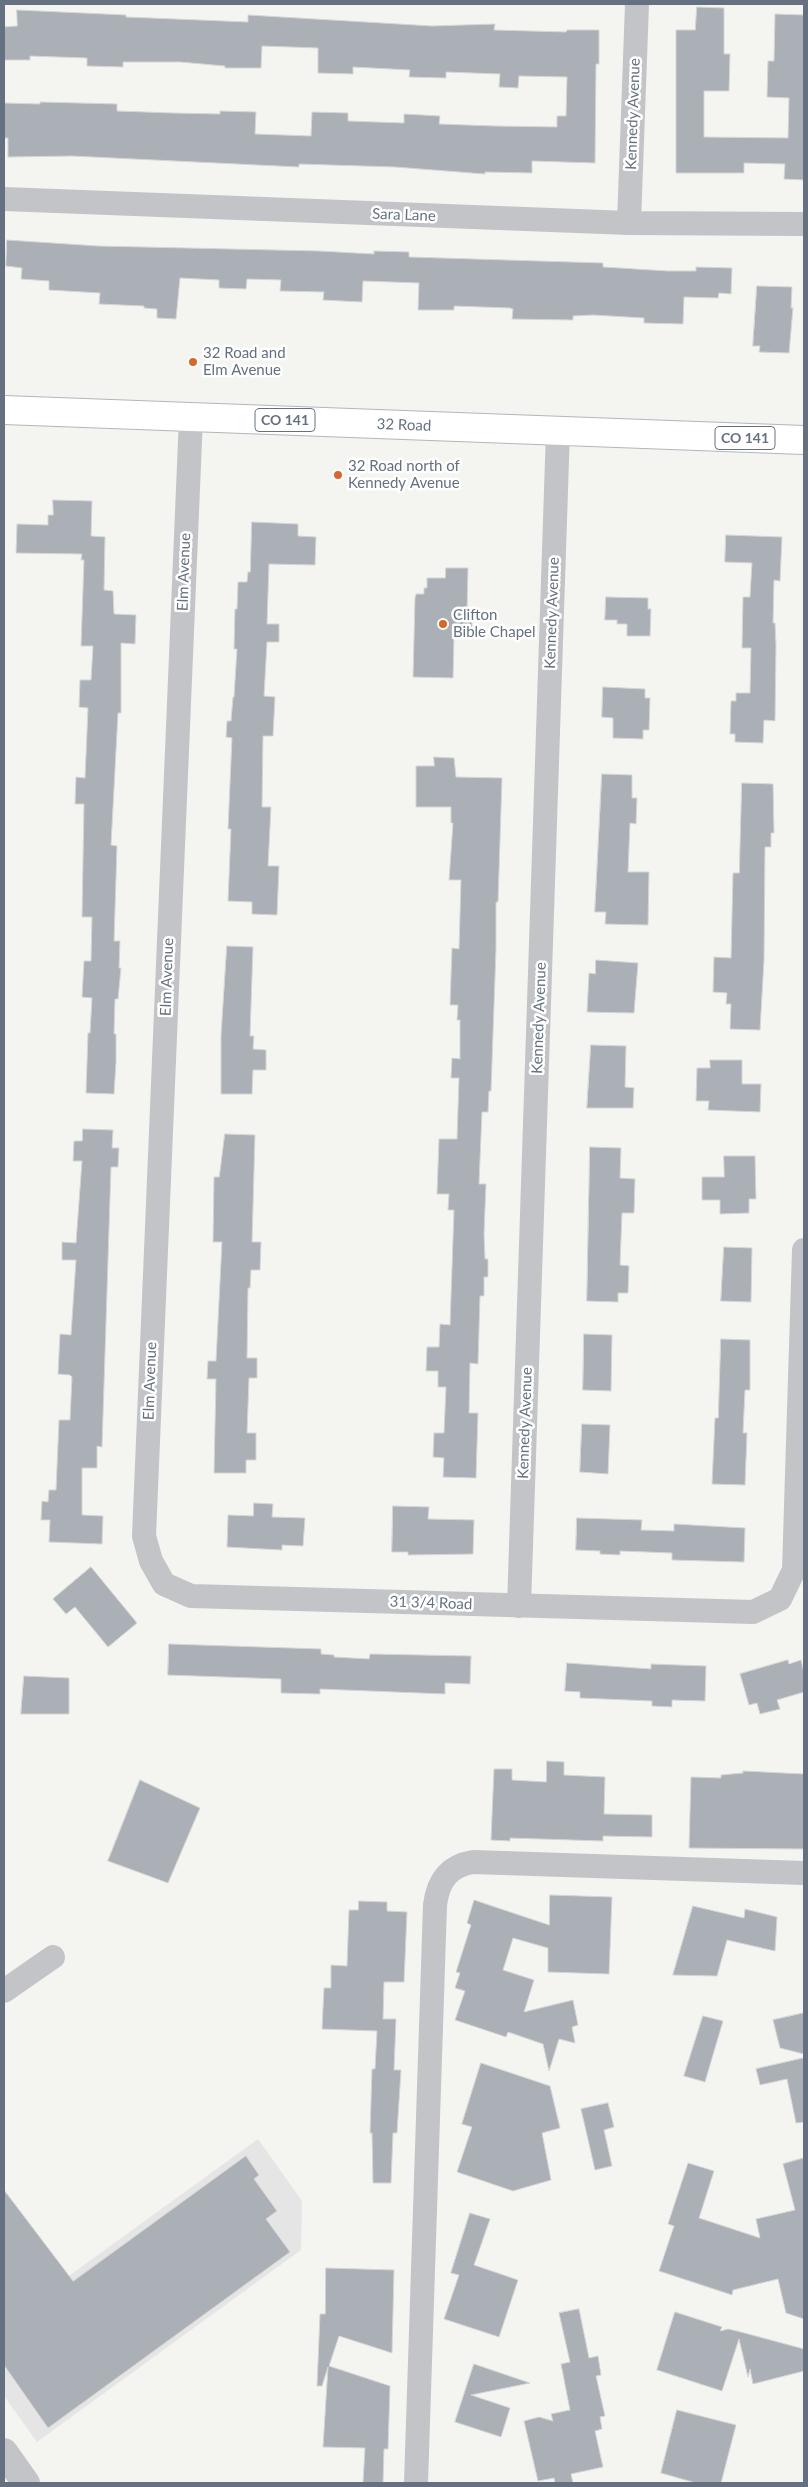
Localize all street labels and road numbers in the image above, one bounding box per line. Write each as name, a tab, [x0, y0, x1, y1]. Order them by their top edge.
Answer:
street label: Kennedy Avenue	[622, 58, 644, 170]
street label: Sara Lane	[372, 205, 436, 225]
road number: CO 141	[255, 408, 315, 432]
street label: 32 Road	[376, 415, 432, 435]
road number: CO 141	[715, 426, 775, 449]
street label: Elm Avenue	[174, 533, 194, 611]
street label: Kennedy Avenue	[541, 557, 563, 669]
street label: Elm Avenue	[157, 938, 177, 1016]
street label: Kennedy Avenue	[528, 962, 550, 1074]
street label: Elm Avenue	[140, 1342, 160, 1420]
street label: Kennedy Avenue	[514, 1367, 536, 1479]
street label: 31 3/4 Road	[389, 1593, 473, 1613]

